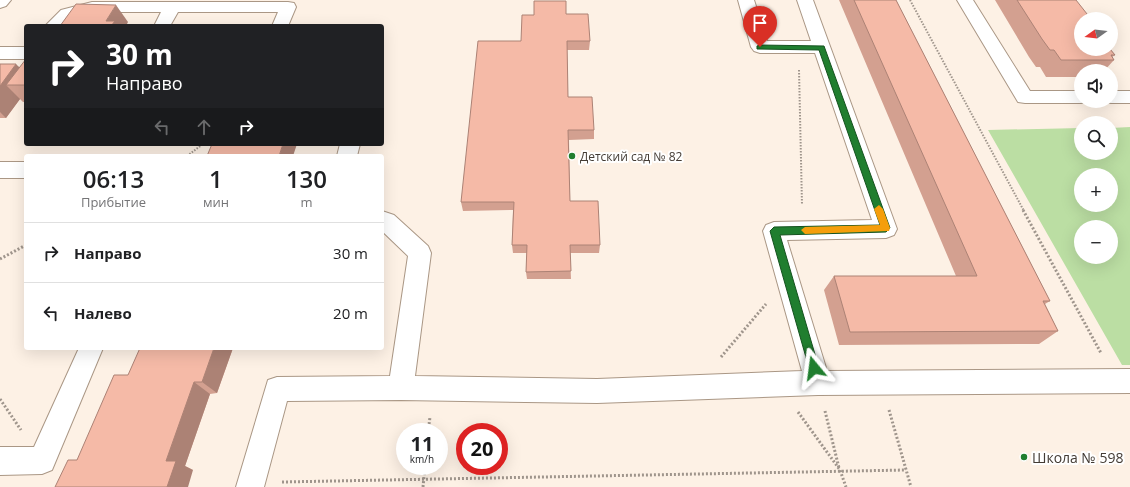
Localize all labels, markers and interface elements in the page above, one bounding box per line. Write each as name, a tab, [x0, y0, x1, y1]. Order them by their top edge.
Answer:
pin	[743, 6, 777, 47]
icon: arrive	[749, 12, 771, 34]
north arrow	[1074, 12, 1118, 56]
map controls	[1074, 12, 1118, 264]
text: 30 m	[106, 35, 173, 73]
icon: right	[40, 40, 92, 92]
button: sound	[1074, 64, 1118, 108]
text: Направо	[106, 71, 183, 95]
icon: left	[151, 116, 173, 138]
icon: ahead	[193, 116, 215, 138]
icon: right	[235, 116, 257, 138]
button: search	[1074, 116, 1118, 160]
place label: Детский сад № 82	[580, 148, 683, 165]
marker: Детский сад № 82	[567, 151, 577, 161]
text: 06:13	[83, 162, 144, 195]
text: 1	[209, 162, 223, 195]
text: 130	[286, 162, 327, 195]
button: +	[1074, 168, 1118, 212]
text: Прибытие	[81, 193, 146, 211]
text: мин	[203, 193, 229, 211]
text: m	[300, 193, 313, 211]
button: −	[1074, 220, 1118, 264]
icon: right	[40, 242, 62, 264]
text: Направо	[74, 243, 142, 263]
text: 30 m	[333, 243, 368, 263]
icon: left	[40, 302, 62, 324]
text: Налево	[74, 303, 132, 323]
text: 20 m	[333, 303, 368, 323]
position arrow	[793, 347, 835, 389]
speed limit sign: 20	[456, 423, 508, 475]
text: 11	[411, 430, 433, 457]
place label: Школа № 598	[1032, 448, 1123, 467]
text: km/h	[410, 452, 434, 466]
marker: Школа № 598	[1019, 452, 1029, 462]

